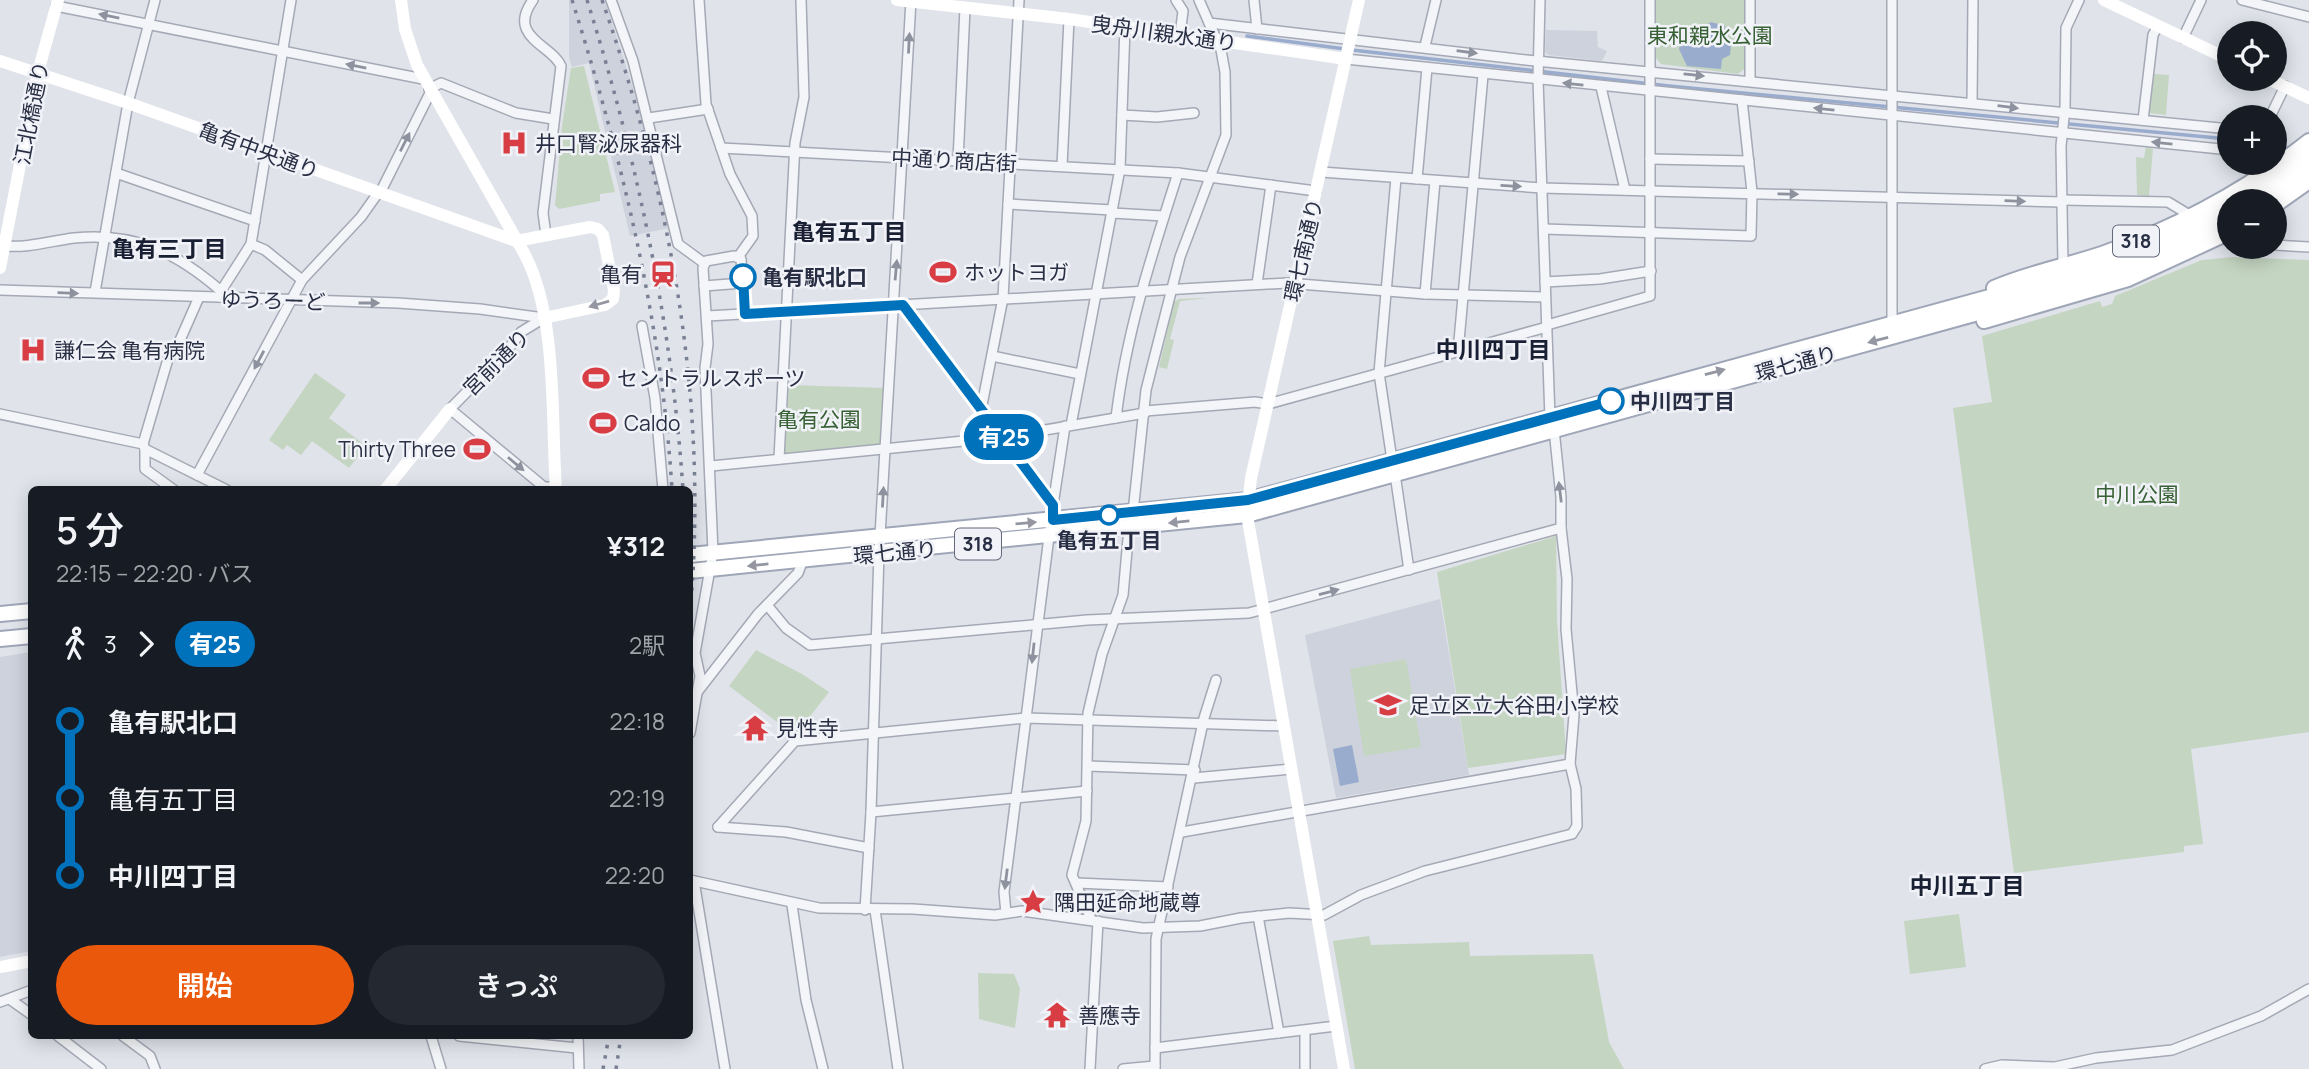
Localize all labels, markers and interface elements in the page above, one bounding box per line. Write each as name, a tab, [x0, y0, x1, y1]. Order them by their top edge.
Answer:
street label: 曳舟川親水通り	[1089, 9, 1239, 57]
one-way arrow	[98, 11, 120, 22]
park label: 東和親水公園	[1647, 21, 1773, 49]
map controls	[2217, 21, 2287, 259]
button: locate	[2217, 21, 2287, 91]
one-way arrow	[903, 32, 914, 54]
one-way arrow	[1456, 46, 1478, 57]
street label: 江北橋通り	[7, 59, 55, 167]
one-way arrow	[345, 60, 367, 71]
one-way arrow	[1683, 69, 1705, 80]
one-way arrow	[1562, 78, 1584, 89]
one-way arrow	[1997, 102, 2019, 113]
one-way arrow	[1813, 103, 1835, 114]
button: +	[2217, 105, 2287, 175]
street label: 亀有中央通り	[195, 115, 323, 185]
hospital icon: 井口腎泌尿器科	[499, 128, 529, 158]
place label: 井口腎泌尿器科	[535, 129, 682, 157]
one-way arrow	[400, 132, 411, 152]
one-way arrow	[2150, 138, 2172, 149]
street label: 中通り商店街	[890, 143, 1018, 177]
one-way arrow	[1501, 181, 1523, 192]
one-way arrow	[1777, 188, 1799, 200]
button: −	[2217, 189, 2287, 259]
one-way arrow	[2004, 195, 2026, 206]
street label: 環七南通り	[1278, 196, 1328, 304]
district label: 亀有五丁目	[792, 215, 907, 247]
road number: 318	[2113, 226, 2159, 256]
district label: 亀有三丁目	[112, 232, 227, 264]
sports icon: ホットヨガ	[928, 257, 958, 287]
place label: ホットヨガ	[964, 258, 1069, 286]
station icon: 亀有	[648, 259, 678, 289]
one-way arrow	[891, 259, 902, 281]
place label: 亀有	[600, 260, 642, 288]
place label: 亀有駅北口	[762, 263, 867, 291]
marker: 亀有駅北口	[730, 264, 756, 290]
street label: ゆうろーど	[220, 284, 326, 316]
one-way arrow	[57, 287, 79, 298]
one-way arrow	[358, 297, 380, 309]
one-way arrow	[589, 300, 610, 310]
street label: 宮前通り	[456, 322, 536, 402]
district label: 中川四丁目	[1436, 333, 1551, 365]
hospital icon: 謙仁会 亀有病院	[18, 335, 48, 365]
place label: 謙仁会 亀有病院	[54, 336, 205, 364]
one-way arrow	[1867, 336, 1888, 346]
street label: 環七通り	[1752, 339, 1840, 387]
one-way arrow	[253, 350, 265, 370]
sports icon: セントラルスポーツ	[581, 363, 611, 393]
place label: セントラルスポーツ	[617, 364, 806, 392]
one-way arrow	[1704, 366, 1726, 377]
place label: 中川四丁目	[1630, 387, 1735, 415]
marker: 中川四丁目	[1598, 388, 1624, 414]
park label: 亀有公園	[777, 405, 861, 433]
sports icon: Caldo	[588, 408, 618, 438]
place label: Caldo	[624, 409, 680, 437]
line badge: 有25	[964, 414, 1044, 460]
text: 有25	[978, 420, 1030, 453]
sports icon: Thirty Three	[462, 434, 492, 464]
place label: Thirty Three	[338, 435, 456, 463]
one-way arrow	[507, 456, 525, 472]
park label: 中川公園	[2095, 480, 2179, 508]
one-way arrow	[1554, 481, 1565, 503]
one-way arrow	[878, 486, 889, 508]
text: 5 分	[56, 503, 124, 555]
marker: 亀有五丁目	[1099, 505, 1119, 525]
one-way arrow	[1015, 517, 1037, 528]
one-way arrow	[1168, 517, 1190, 528]
place label: 亀有五丁目	[1057, 526, 1162, 554]
text: ¥312	[607, 528, 665, 564]
road number: 318	[955, 528, 1001, 559]
street label: 環七通り	[852, 534, 938, 570]
text: 22:15 – 22:20 · バス	[56, 557, 254, 589]
one-way arrow	[746, 559, 768, 570]
one-way arrow	[1318, 586, 1340, 597]
icon: walk	[56, 625, 94, 663]
icon: forward	[127, 625, 165, 663]
text: 有25	[189, 627, 241, 660]
text: 3	[104, 628, 117, 660]
text: 2駅	[629, 629, 665, 661]
one-way arrow	[1028, 643, 1039, 665]
school or university icon: 足立区立大谷田小学校	[1373, 690, 1403, 720]
place label: 足立区立大谷田小学校	[1409, 691, 1619, 719]
text: 亀有駅北口	[108, 704, 238, 740]
text: 22:18	[610, 705, 665, 737]
temple icon: 見性寺	[740, 713, 770, 743]
place label: 見性寺	[776, 714, 839, 742]
text: 亀有五丁目	[108, 781, 238, 817]
text: 22:19	[609, 782, 665, 814]
text: 中川四丁目	[108, 858, 238, 894]
text: 22:20	[605, 859, 665, 891]
one-way arrow	[1000, 868, 1011, 890]
district label: 中川五丁目	[1910, 869, 2025, 901]
place icon: 隅田延命地蔵尊	[1018, 887, 1048, 917]
place label: 隅田延命地蔵尊	[1054, 888, 1201, 916]
button: 開始	[56, 945, 354, 1025]
button: きっぷ	[368, 945, 665, 1025]
temple icon: 善應寺	[1042, 1000, 1072, 1030]
place label: 善應寺	[1078, 1001, 1141, 1029]

